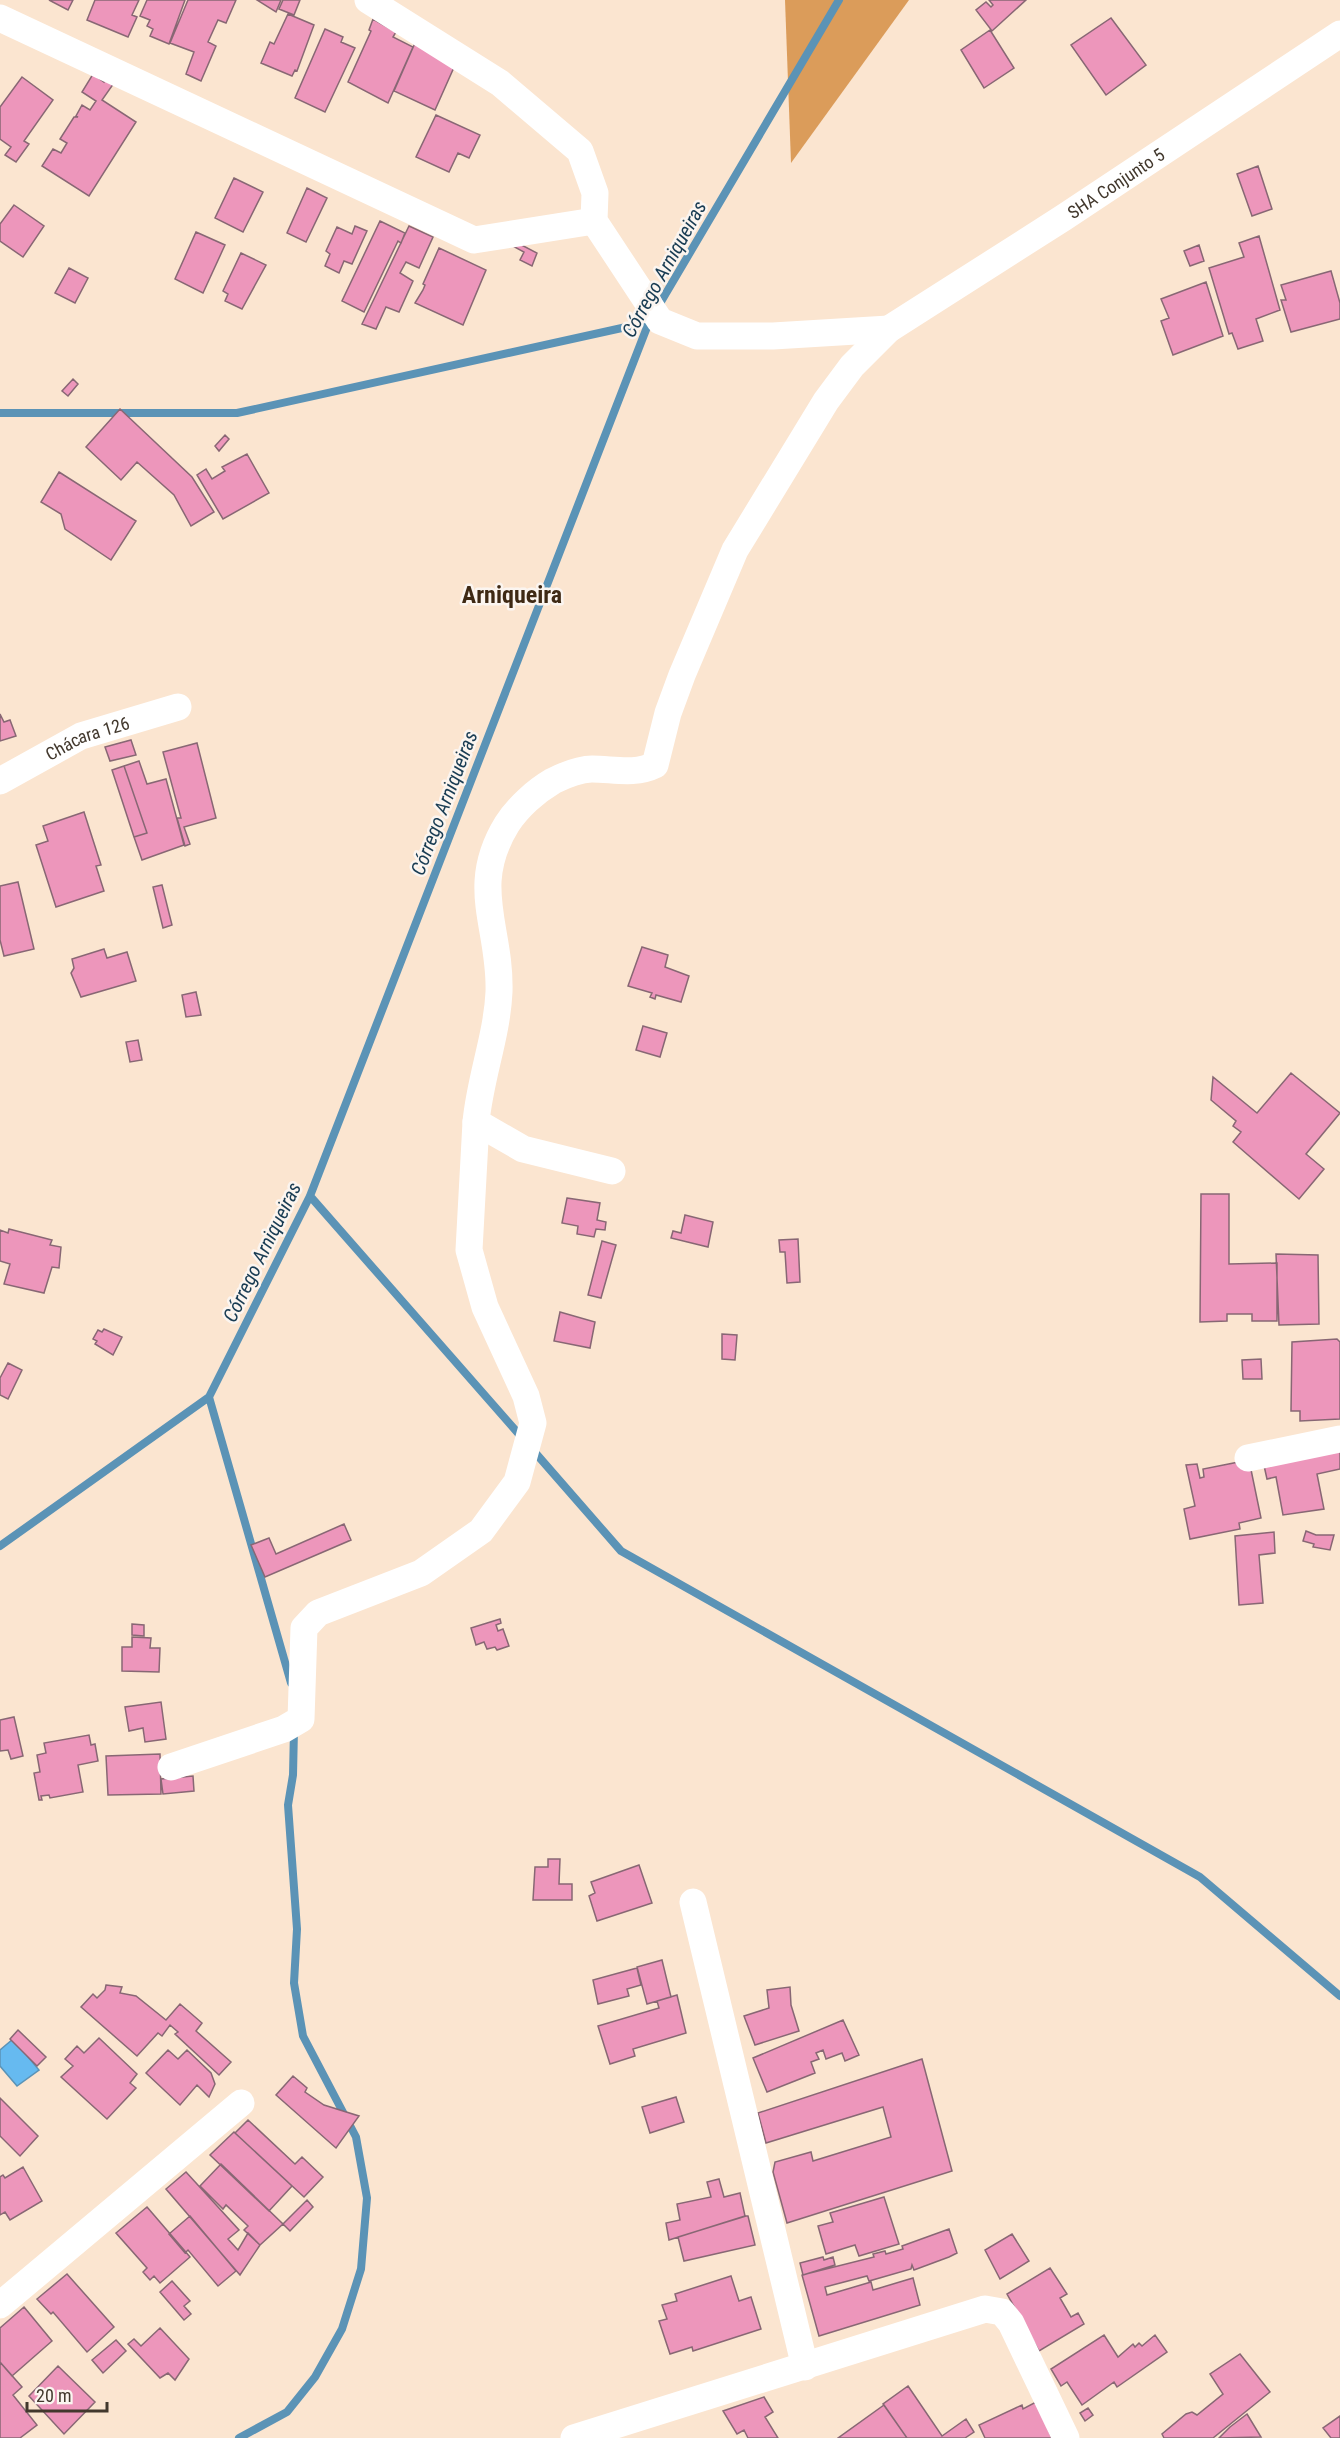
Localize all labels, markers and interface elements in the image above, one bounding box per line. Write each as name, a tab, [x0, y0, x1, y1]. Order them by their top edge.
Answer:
street label: SHA Conjunto 5	[1063, 143, 1168, 223]
water label: Córrego Arniqueiras	[617, 196, 712, 342]
district label: Arniqueira	[462, 581, 562, 609]
street label: Chácara 126	[42, 712, 132, 764]
water label: Córrego Arniqueiras	[405, 727, 483, 879]
water label: Córrego Arniqueiras	[218, 1178, 306, 1326]
scale bar	[27, 2375, 106, 2413]
text: 20 m	[36, 2385, 71, 2406]

